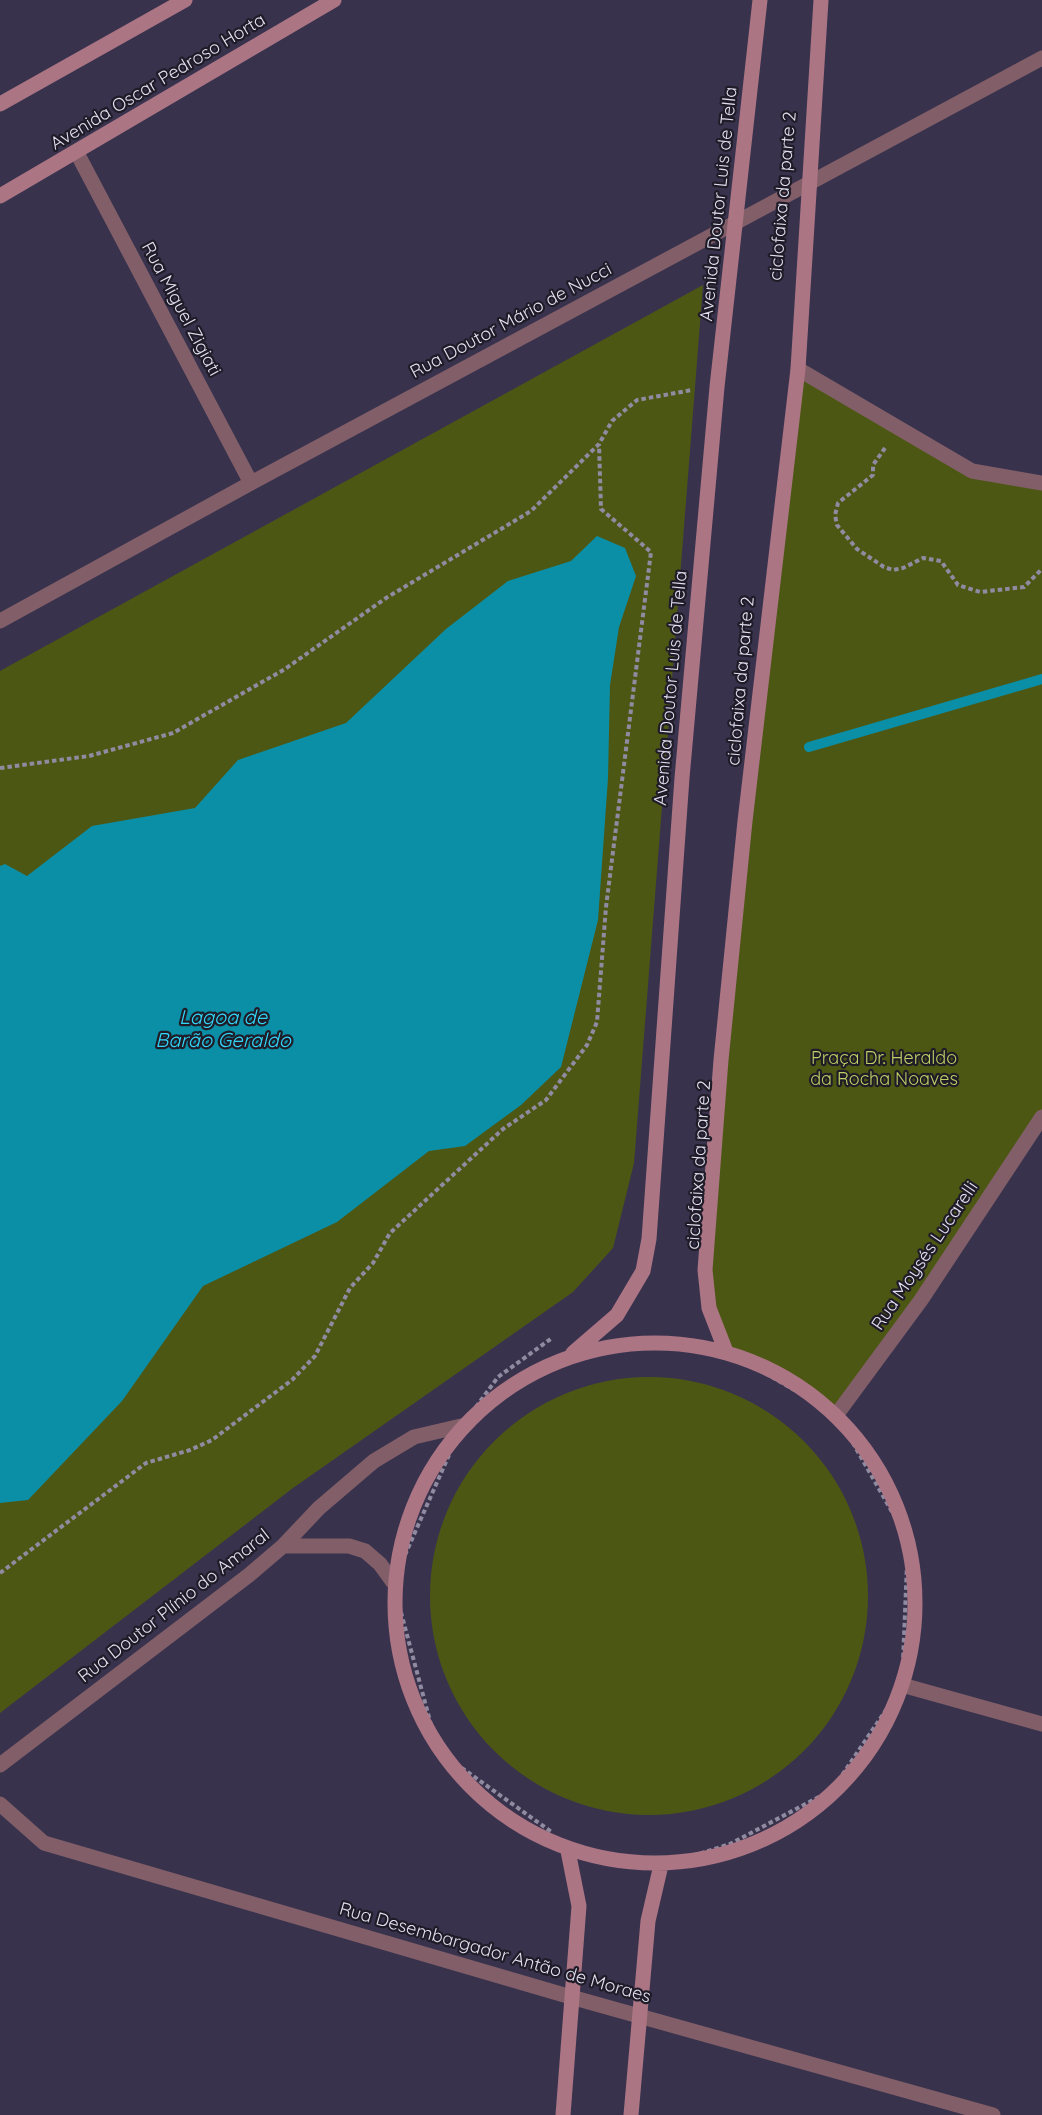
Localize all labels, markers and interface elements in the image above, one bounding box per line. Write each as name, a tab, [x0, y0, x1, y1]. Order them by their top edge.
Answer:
street label: Avenida Oscar Pedroso Horta	[47, 9, 269, 155]
street label: Avenida Doutor Luis de Tella	[696, 86, 742, 322]
street label: ciclofaixa da parte 2	[765, 111, 801, 281]
street label: Rua Miguel Zigiati	[137, 238, 225, 380]
street label: Rua Doutor Mário de Nucci	[407, 259, 615, 383]
street label: Avenida Doutor Luis de Tella	[650, 570, 692, 806]
street label: ciclofaixa da parte 2	[723, 596, 759, 766]
water label: Lagoa de Barão Geraldo	[155, 1006, 291, 1053]
park label: Praça Dr. Heraldo da Rocha Noaves	[810, 1048, 958, 1090]
street label: ciclofaixa da parte 2	[682, 1080, 716, 1250]
street label: Rua Moysés Lucarelli	[867, 1178, 983, 1334]
street label: Rua Doutor Plínio do Amaral	[74, 1525, 274, 1687]
street label: Rua Desembargador Antão de Moraes	[337, 1898, 653, 2008]

